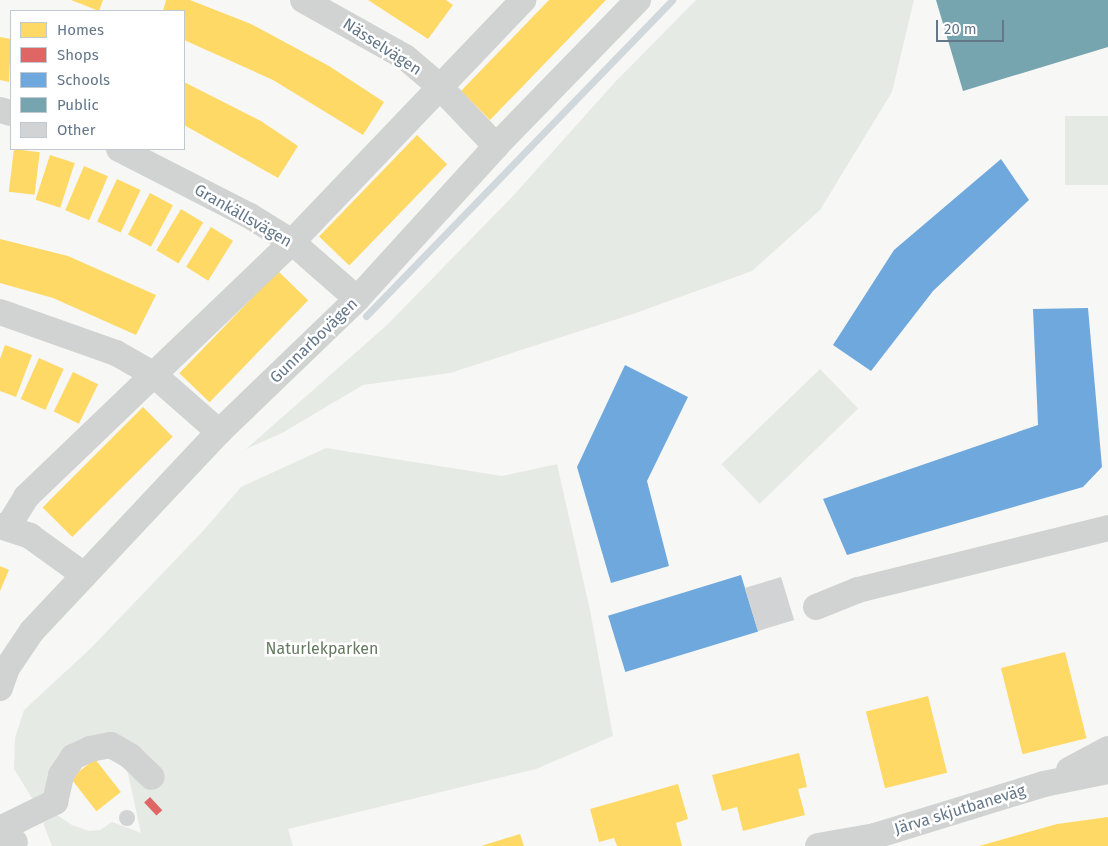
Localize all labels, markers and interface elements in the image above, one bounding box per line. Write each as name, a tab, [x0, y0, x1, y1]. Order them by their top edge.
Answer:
legend	[10, 10, 185, 150]
scale bar	[938, 10, 1006, 42]
street label: Nässelvägen	[339, 14, 425, 80]
text: 20 m	[944, 20, 977, 38]
text: Homes	[57, 21, 104, 39]
text: Shops	[57, 46, 99, 64]
text: Schools	[57, 71, 110, 89]
text: Public	[57, 96, 99, 114]
text: Other	[57, 121, 96, 139]
street label: Grankällsvägen	[191, 180, 295, 252]
street label: Gunnarbovägen	[266, 294, 362, 388]
park label: Naturlekparken	[266, 639, 378, 659]
street label: Järva skjutbaneväg	[892, 781, 1028, 839]

